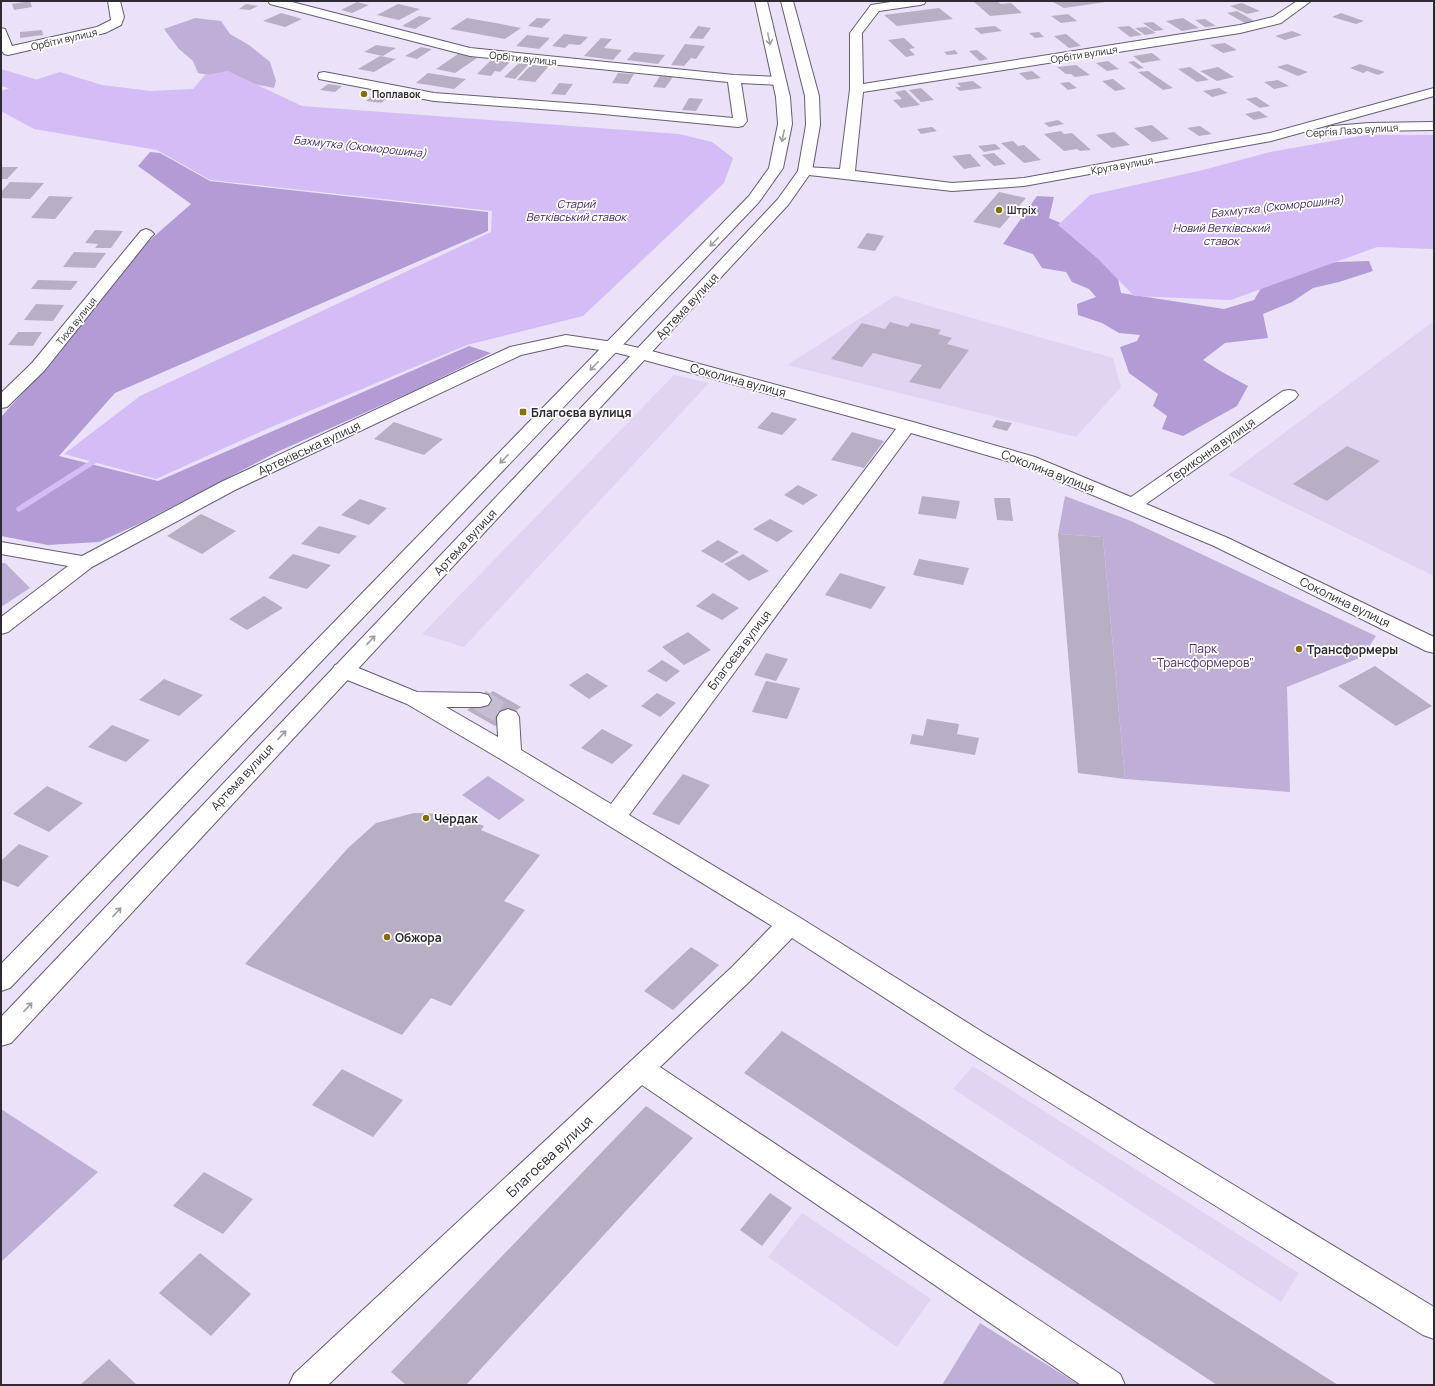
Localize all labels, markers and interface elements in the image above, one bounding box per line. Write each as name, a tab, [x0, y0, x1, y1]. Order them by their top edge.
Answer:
street label: Орбіти вулиця	[29, 25, 99, 53]
one-way arrow	[766, 32, 774, 45]
street label: Орбіти вулиця	[1049, 42, 1119, 66]
street label: Орбіти вулиця	[489, 48, 557, 68]
place label: Поплавок	[372, 87, 421, 101]
marker: Поплавок	[359, 89, 369, 99]
street label: Сергія Лазо вулиця	[1305, 120, 1399, 140]
one-way arrow	[778, 129, 786, 142]
water label: Бахмутка (Скоморошина)	[293, 132, 428, 160]
street label: Крута вулиця	[1090, 153, 1154, 177]
water label: Бахмутка (Скоморошина)	[1210, 192, 1345, 220]
water label: Старий Ветківський ставок	[526, 196, 628, 224]
place label: Штріх	[1007, 203, 1037, 217]
marker: Штріх	[994, 205, 1004, 215]
water label: Новий Ветківський ставок	[1172, 220, 1270, 248]
one-way arrow	[709, 237, 718, 247]
street label: Артема вулиця	[652, 269, 722, 343]
street label: Тиха вулиця	[52, 294, 100, 348]
street label: Соколина вулиця	[688, 359, 788, 401]
one-way arrow	[590, 361, 599, 371]
place label: Благоєва вулиця	[531, 404, 631, 421]
marker: Благоєва вулиця	[518, 407, 528, 417]
street label: Териконна вулиця	[1164, 413, 1258, 487]
street label: Артеківська вулиця	[255, 417, 363, 479]
street label: Соколина вулиця	[999, 445, 1097, 497]
one-way arrow	[499, 454, 509, 464]
street label: Артема вулиця	[430, 505, 500, 579]
street label: Соколина вулиця	[1297, 573, 1393, 631]
street label: Благоєва вулиця	[703, 607, 775, 693]
one-way arrow	[366, 636, 375, 646]
park label: Парк "Трансформеров"	[1152, 640, 1254, 671]
place label: Трансформеры	[1307, 641, 1398, 658]
marker: Трансформеры	[1294, 644, 1304, 654]
one-way arrow	[277, 730, 287, 740]
street label: Артема вулиця	[207, 740, 277, 814]
place label: Чердак	[434, 810, 478, 827]
marker: Чердак	[421, 813, 431, 823]
one-way arrow	[112, 907, 121, 917]
place label: Обжора	[395, 929, 442, 946]
marker: Обжора	[382, 932, 392, 942]
one-way arrow	[23, 1002, 32, 1012]
street label: Благоєва вулиця	[502, 1111, 596, 1201]

